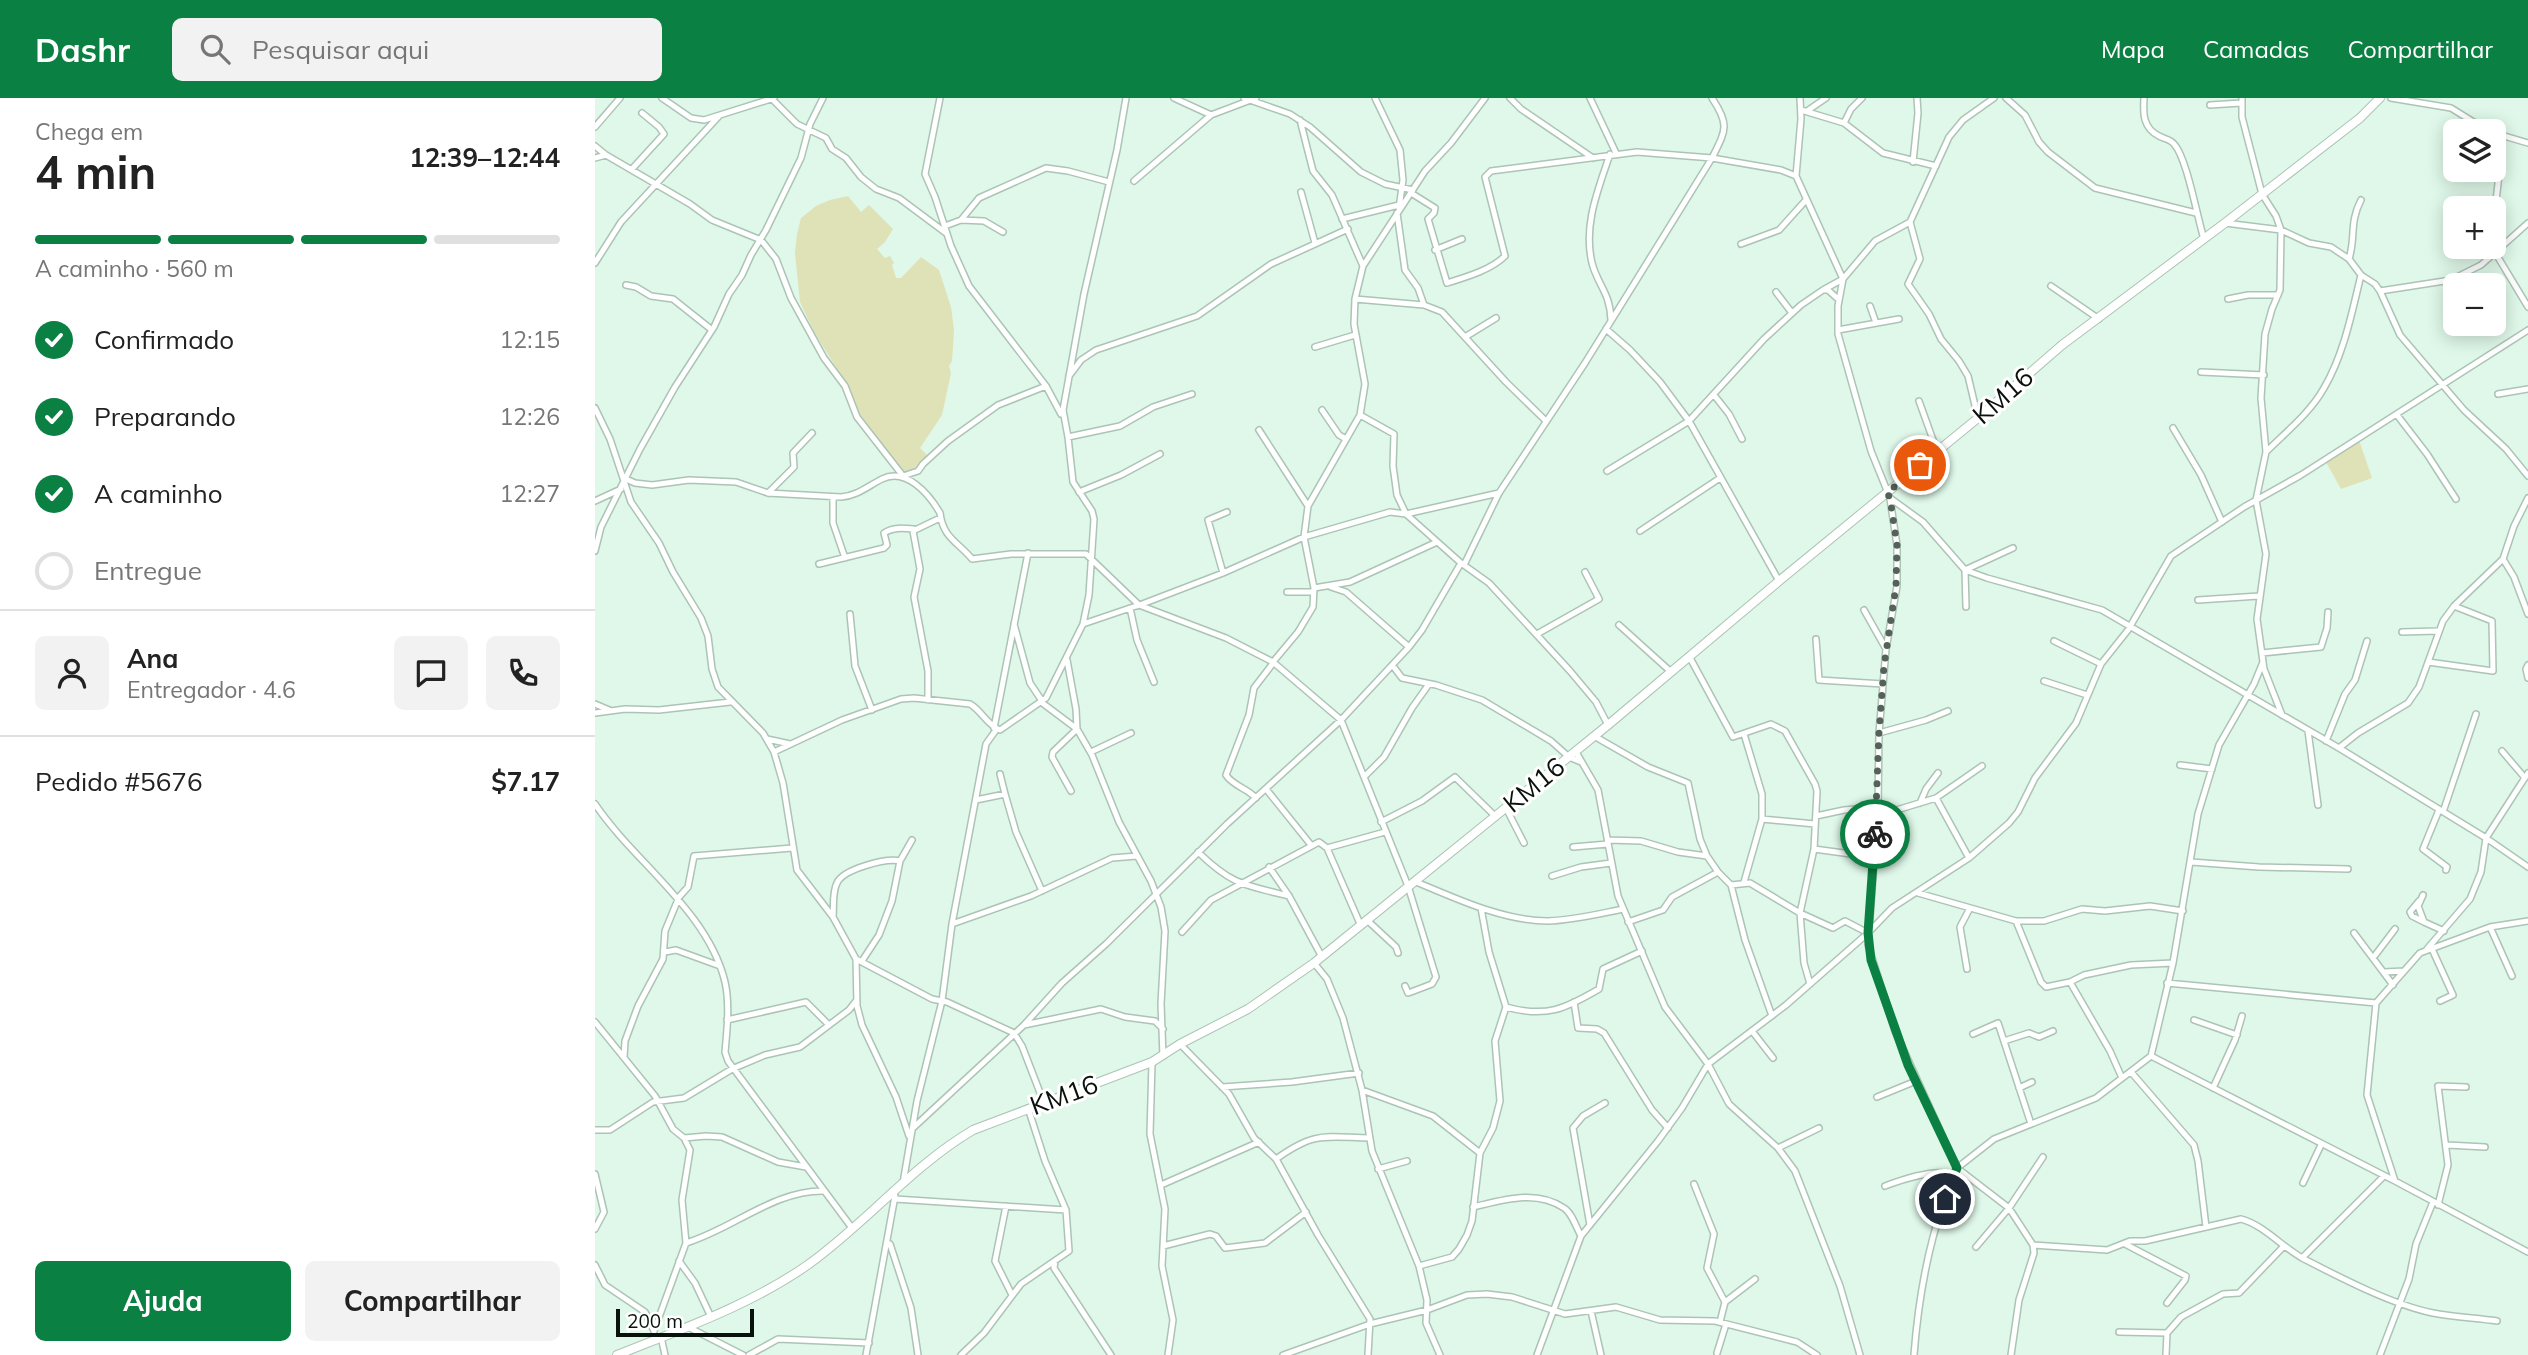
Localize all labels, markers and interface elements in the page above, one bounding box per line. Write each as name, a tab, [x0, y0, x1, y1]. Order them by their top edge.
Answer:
search box	[172, 18, 662, 81]
text: Dashr	[35, 29, 130, 70]
icon: search	[196, 30, 234, 68]
text: Pesquisar aqui	[252, 33, 429, 66]
text: Mapa	[2101, 34, 2165, 64]
text: Camadas	[2203, 34, 2310, 64]
text: Compartilhar	[2348, 34, 2493, 64]
text: Chega em	[35, 117, 143, 146]
map controls	[2443, 119, 2506, 336]
button: layers	[2443, 119, 2506, 182]
text: 12:39–12:44	[409, 141, 560, 174]
text: 4 min	[35, 143, 156, 201]
button: +	[2443, 196, 2506, 259]
text: A caminho · 560 m	[35, 254, 234, 283]
button: −	[2443, 273, 2506, 336]
icon: check	[35, 321, 73, 359]
text: Confirmado	[94, 323, 234, 356]
text: 12:15	[500, 325, 560, 354]
street label: KM16	[1965, 360, 2040, 431]
icon: check	[35, 398, 73, 436]
text: Preparando	[94, 400, 236, 433]
text: 12:26	[500, 402, 560, 431]
pin	[1890, 435, 1950, 495]
icon: bag	[1901, 446, 1939, 484]
icon: check	[35, 475, 73, 513]
text: A caminho	[94, 477, 223, 510]
text: 12:27	[500, 479, 560, 508]
text: Entregue	[94, 554, 202, 587]
button: person	[35, 636, 109, 710]
button: chat	[394, 636, 468, 710]
button: phone	[486, 636, 560, 710]
text: Ana	[127, 642, 178, 675]
text: Entregador · 4.6	[127, 675, 296, 704]
street label: KM16	[1496, 750, 1571, 819]
text: Pedido #5676	[35, 765, 203, 798]
text: $7.17	[491, 765, 560, 798]
courier	[1840, 799, 1910, 869]
icon: bike	[1856, 815, 1894, 853]
street label: KM16	[1025, 1067, 1102, 1122]
pin	[1915, 1169, 1975, 1229]
icon: home	[1926, 1180, 1964, 1218]
button: Ajuda	[35, 1261, 291, 1341]
button: Compartilhar	[305, 1261, 560, 1341]
scale bar	[616, 1306, 754, 1338]
text: 200 m	[627, 1309, 683, 1333]

